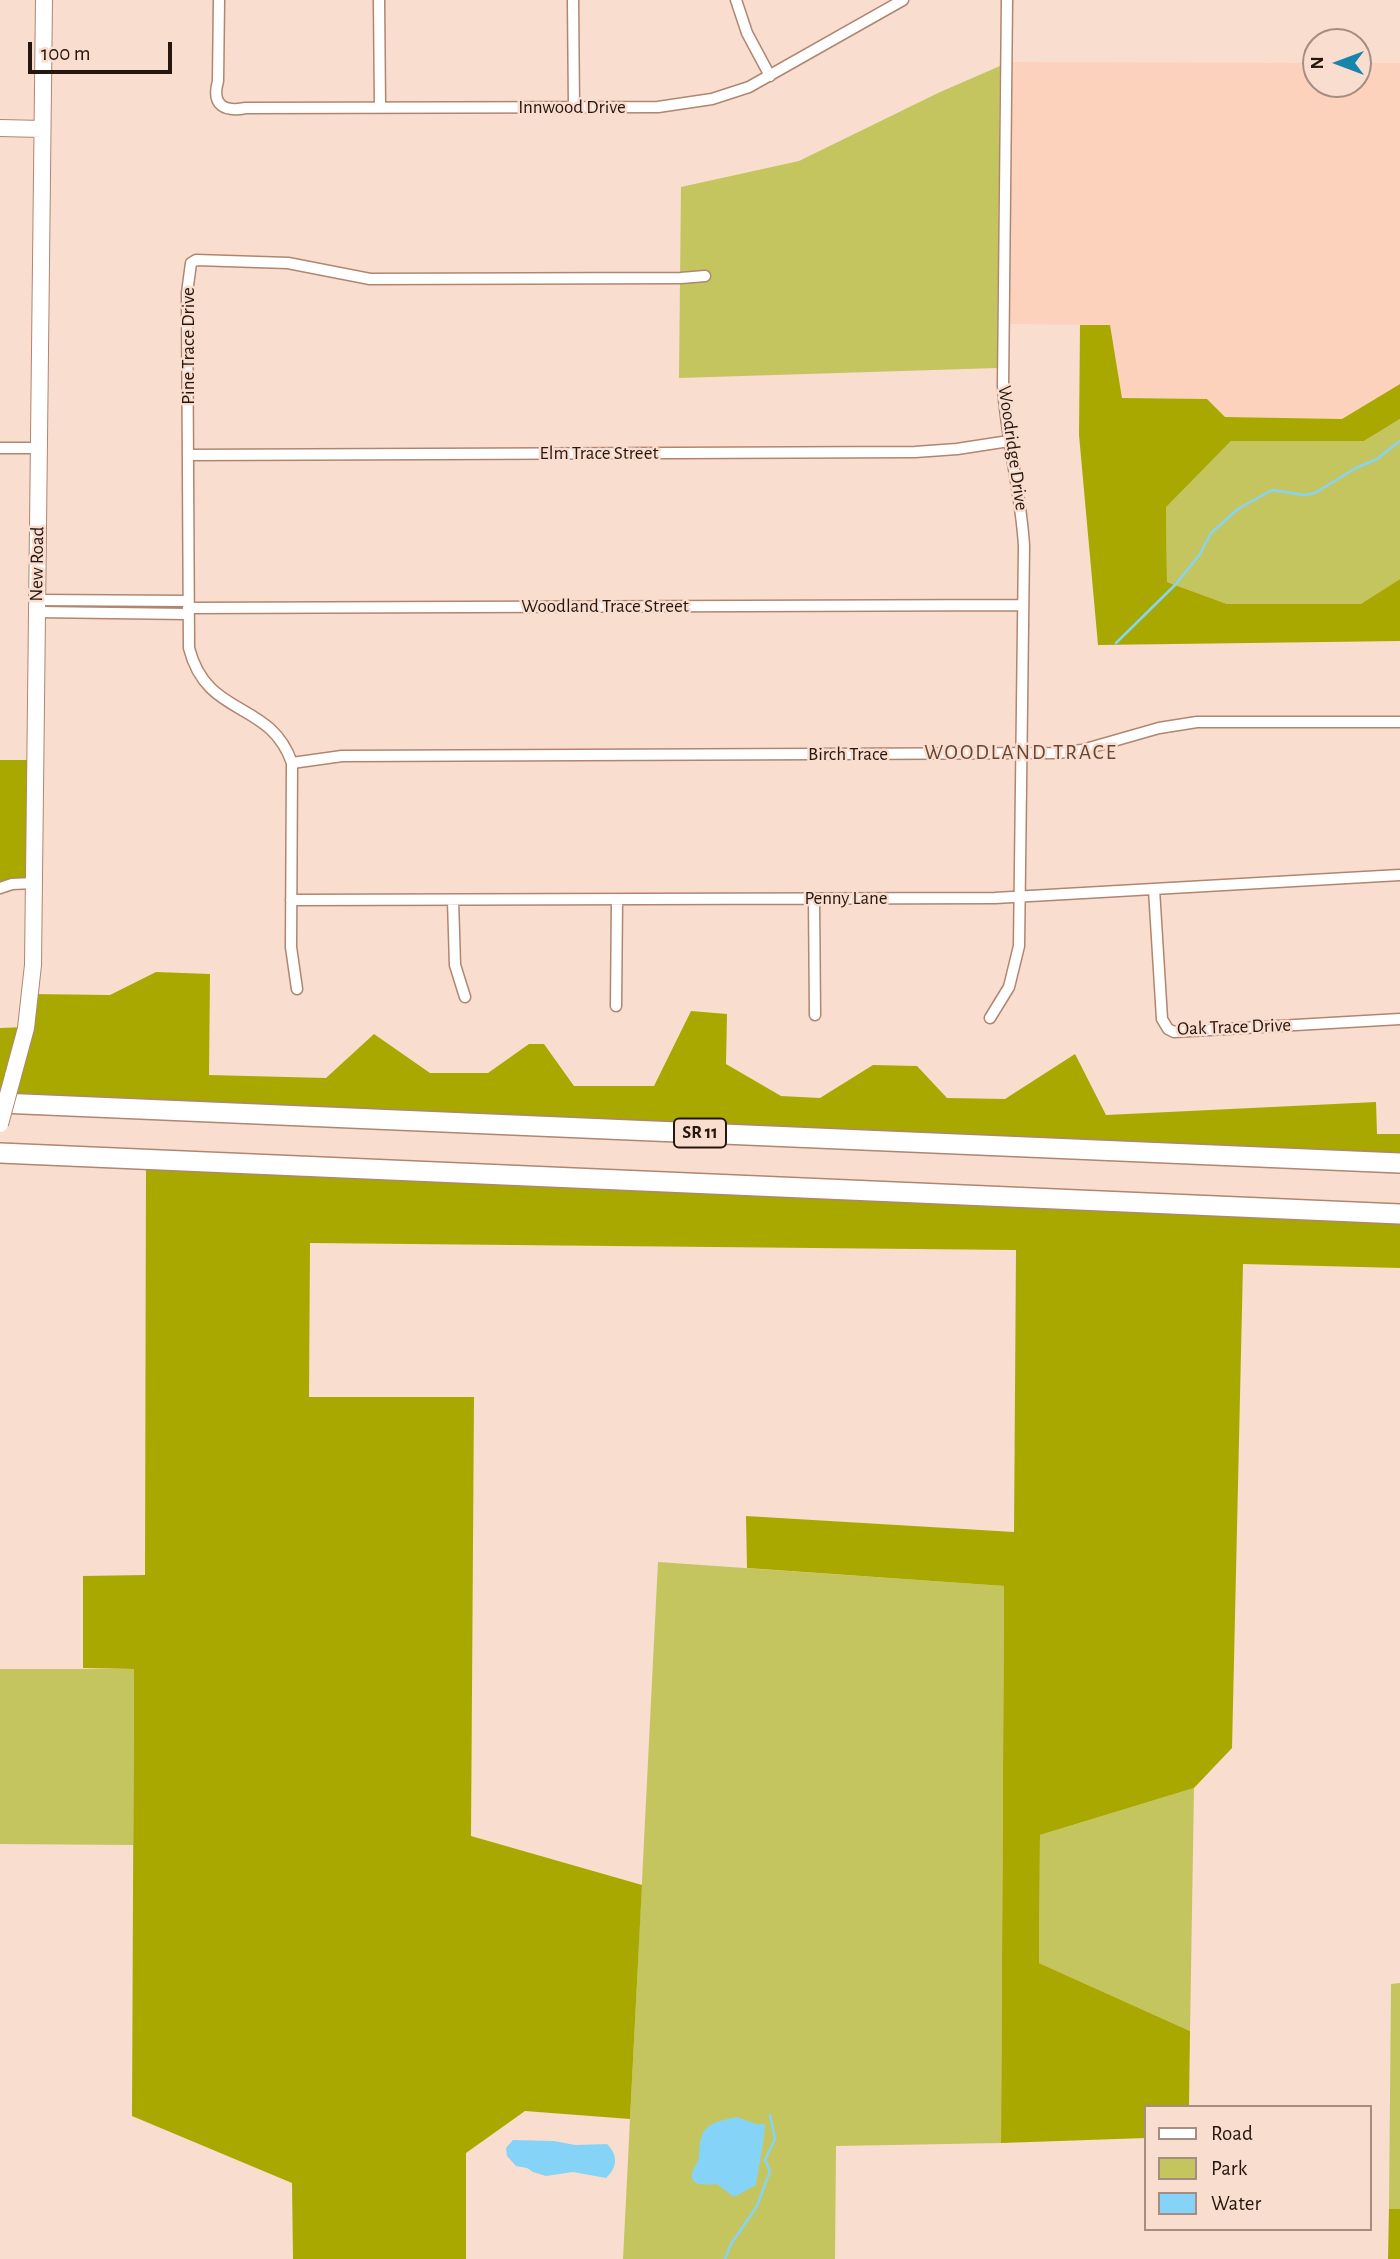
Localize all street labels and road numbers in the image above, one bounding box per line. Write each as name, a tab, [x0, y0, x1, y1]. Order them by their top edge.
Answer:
street label: Innwood Drive	[518, 96, 626, 118]
street label: Pine Trace Drive	[177, 287, 199, 405]
street label: Woodridge Drive	[993, 384, 1033, 512]
street label: Elm Trace Street	[540, 442, 658, 464]
street label: New Road	[25, 526, 49, 602]
street label: Woodland Trace Street	[521, 595, 689, 617]
street label: Birch Trace	[808, 743, 888, 765]
street label: Penny Lane	[804, 887, 888, 909]
street label: Oak Trace Drive	[1177, 1014, 1291, 1040]
road number: SR 11	[674, 1118, 726, 1148]

